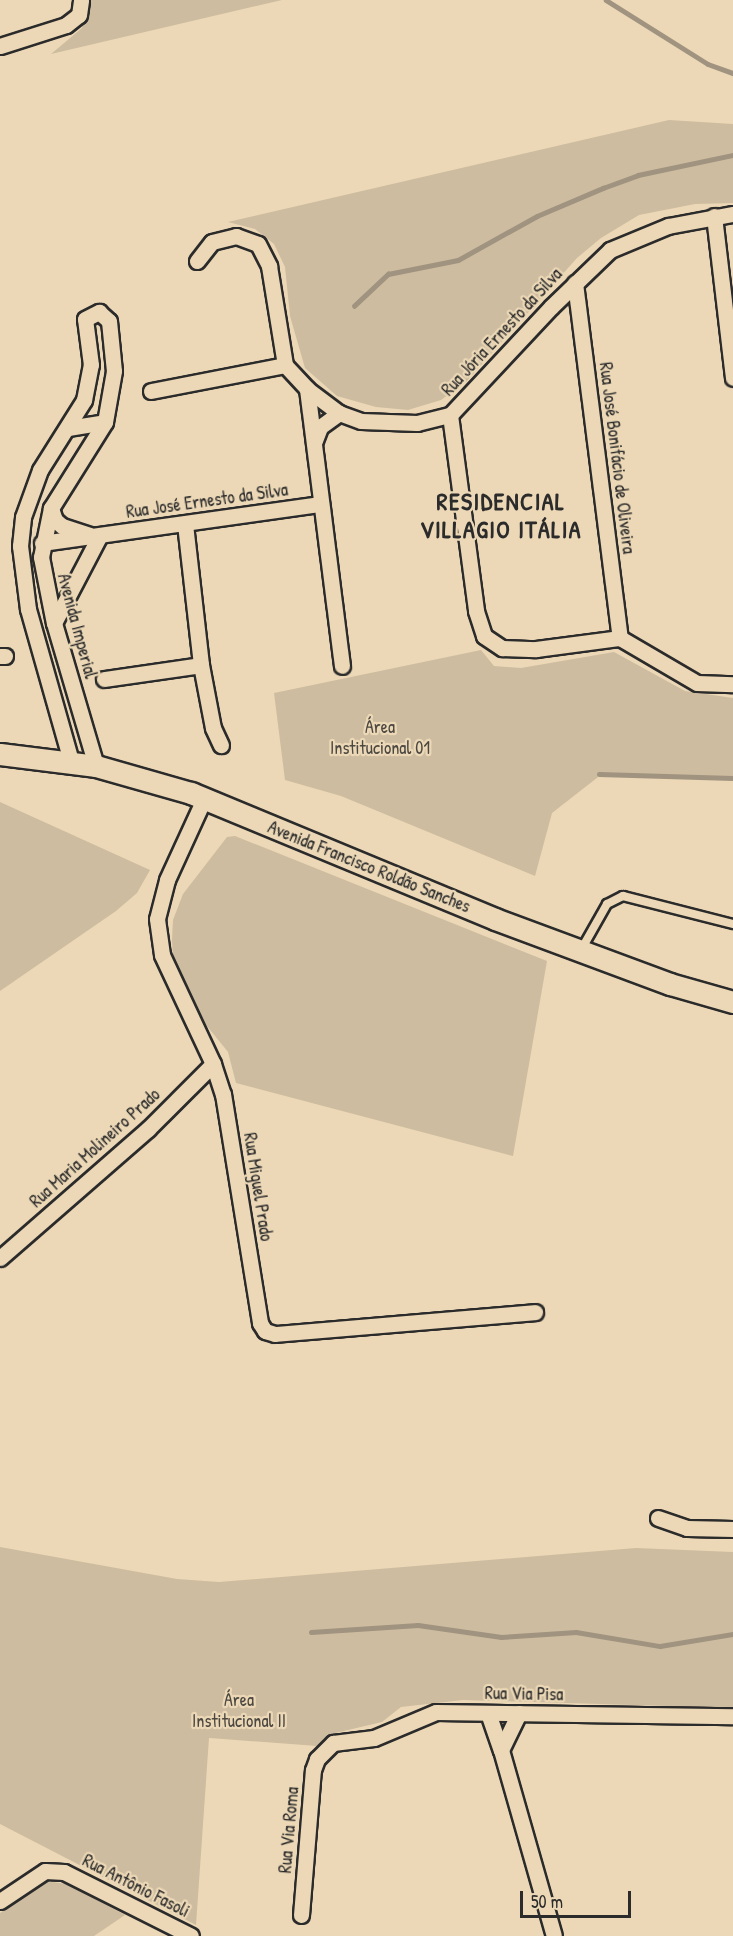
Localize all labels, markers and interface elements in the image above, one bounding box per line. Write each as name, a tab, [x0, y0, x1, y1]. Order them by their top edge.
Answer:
street label: Rua Jória Ernesto da Silva	[437, 264, 567, 400]
street label: Rua José Bonifácio de Oliveira	[595, 361, 639, 555]
street label: Rua José Ernesto da Silva	[125, 479, 289, 523]
district label: RESIDENCIAL VILLAGIO ITÁLIA	[420, 488, 582, 544]
street label: Avenida Imperial	[53, 571, 101, 681]
park label: Área Institucional 01	[330, 717, 430, 760]
street label: Avenida Francisco Roldão Sanches	[265, 816, 473, 918]
street label: Rua Maria Molineiro Prado	[25, 1084, 165, 1212]
street label: Rua Miguel Prado	[239, 1131, 277, 1243]
street label: Rua Via Pisa	[485, 1683, 563, 1705]
park label: Área Institucional II	[192, 1690, 286, 1732]
street label: Rua Via Roma	[274, 1786, 304, 1874]
street label: Rua Antônio Fasoli	[79, 1850, 193, 1922]
scale bar	[523, 1879, 634, 1917]
text: 50 m	[531, 1889, 563, 1914]

